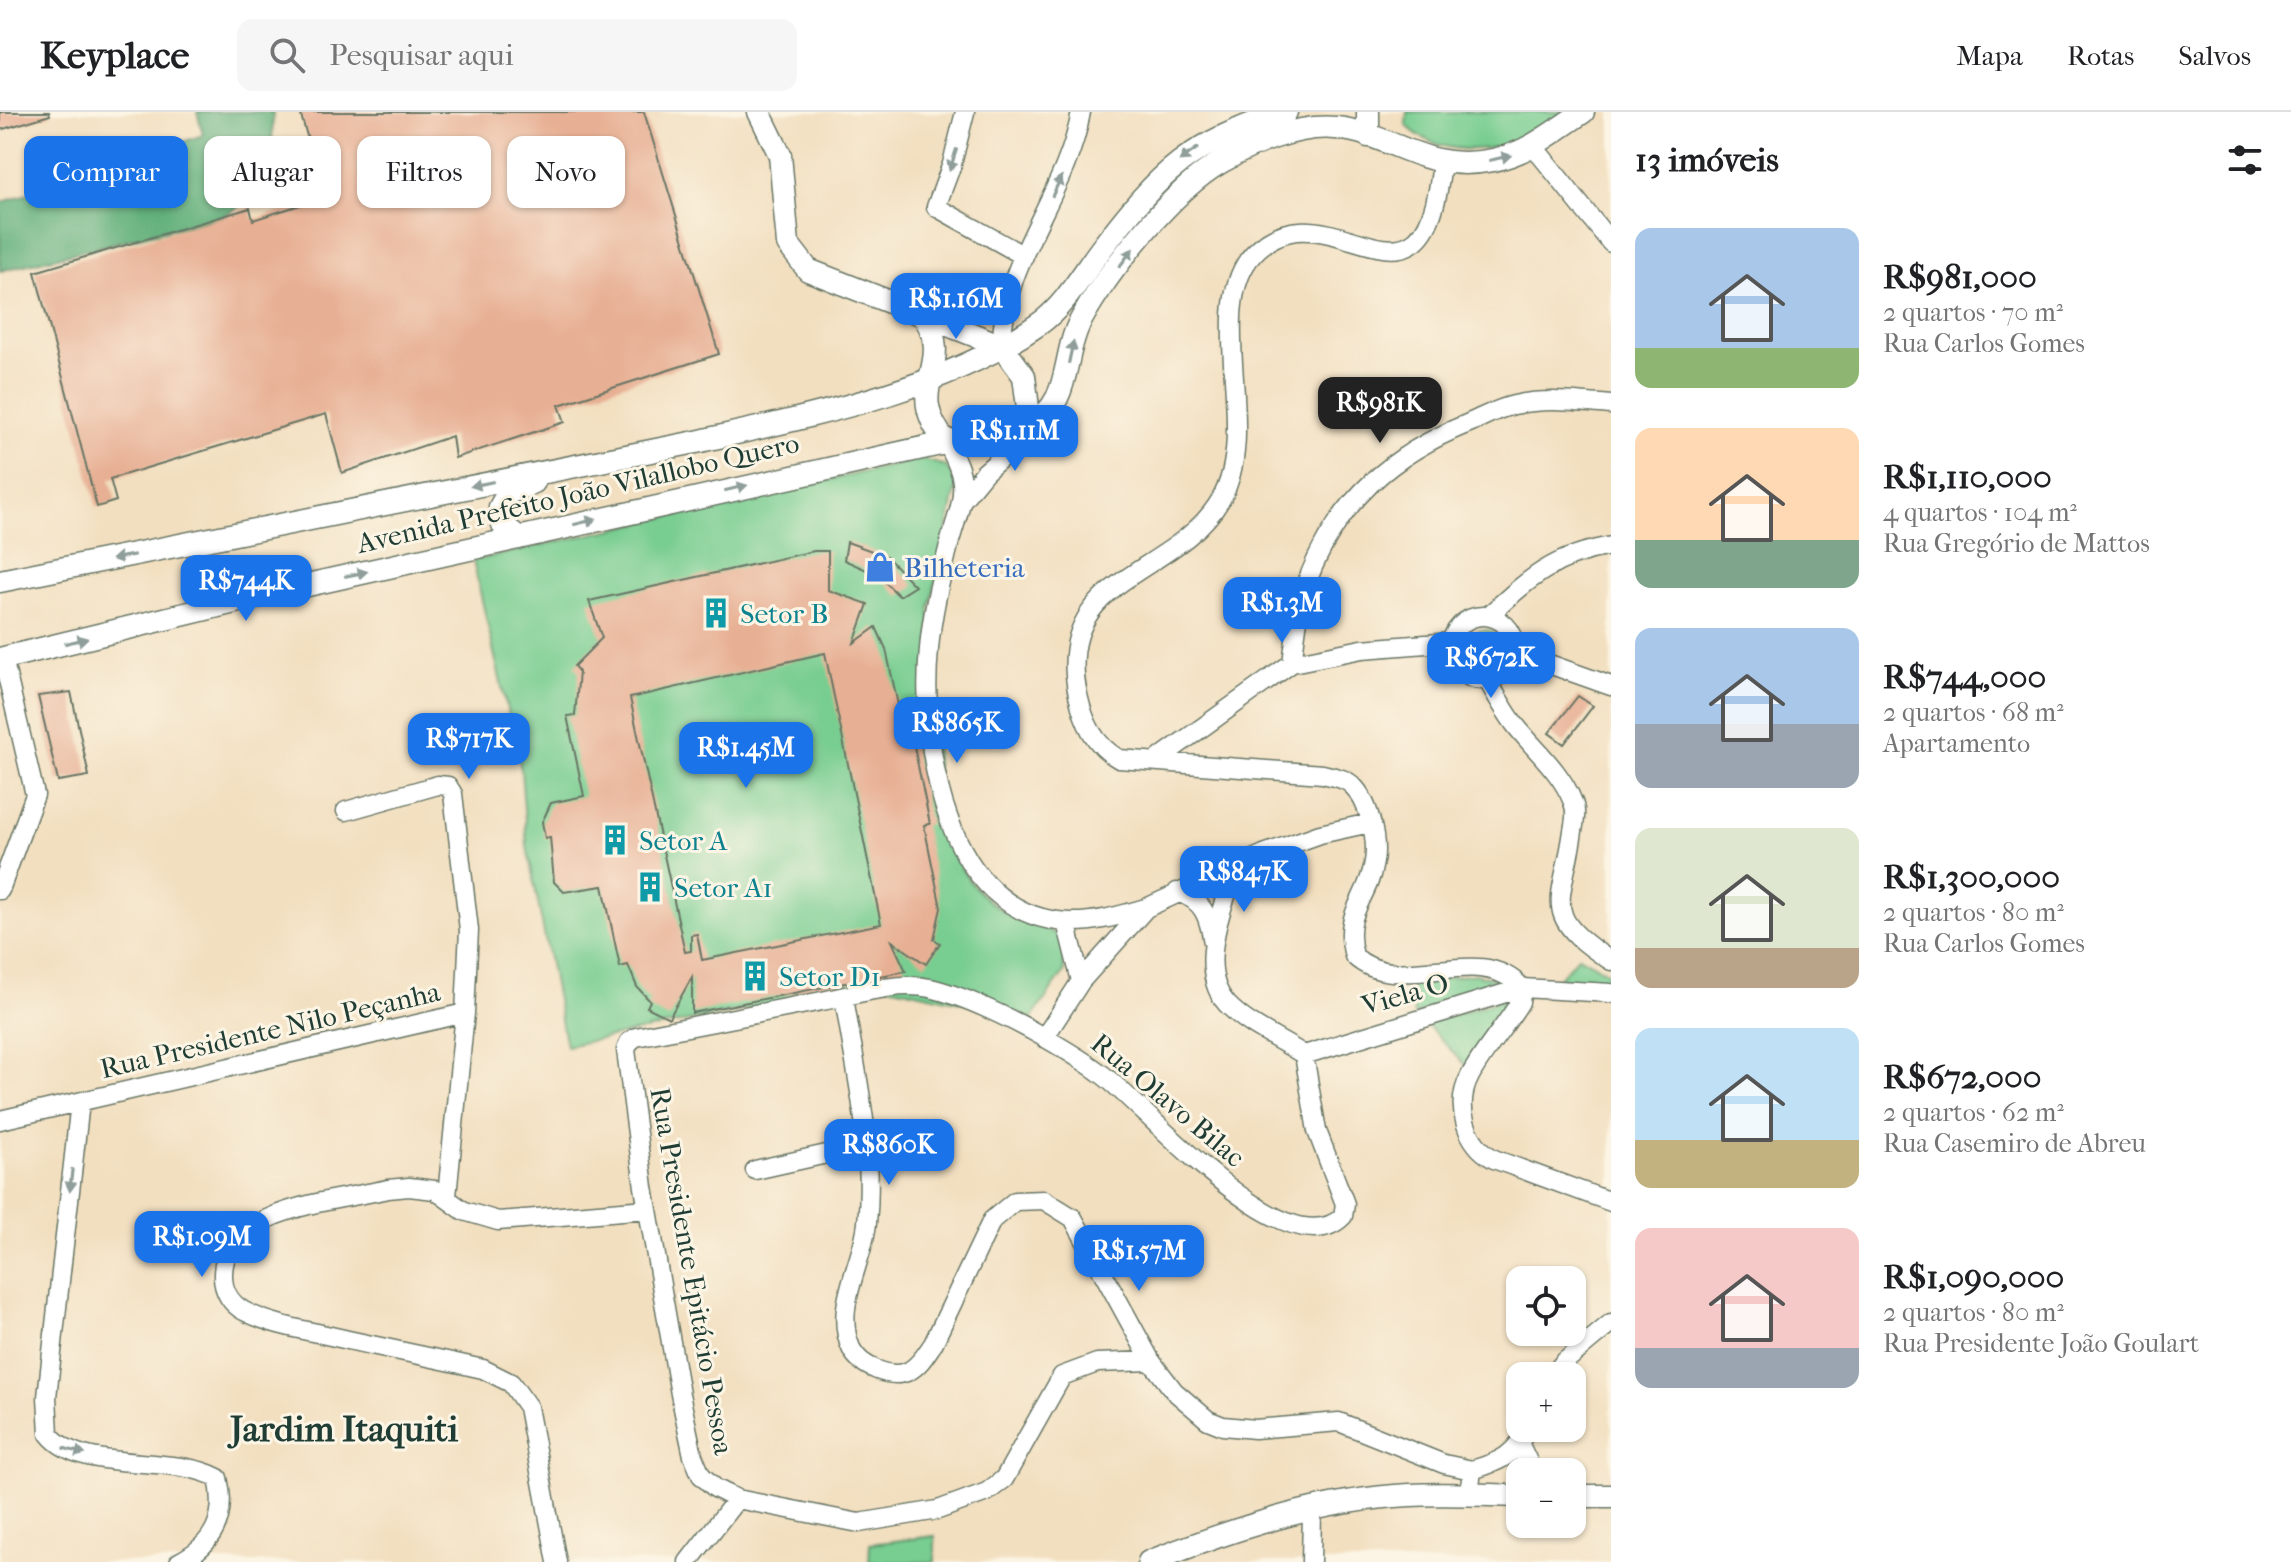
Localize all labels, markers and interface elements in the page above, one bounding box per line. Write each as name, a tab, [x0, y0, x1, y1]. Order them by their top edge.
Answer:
search box	[237, 19, 797, 91]
text: Keyplace	[40, 33, 189, 78]
icon: search	[265, 33, 309, 77]
text: Pesquisar aqui	[329, 38, 514, 73]
text: Mapa	[1956, 39, 2023, 72]
text: Rotas	[2067, 39, 2134, 72]
text: Salvos	[2178, 39, 2251, 72]
chip: Comprar	[24, 136, 188, 208]
chip: Alugar	[204, 136, 341, 208]
chip: Filtros	[357, 136, 491, 208]
chip: Novo	[507, 136, 625, 208]
icon: filters	[2223, 138, 2267, 182]
text: 13 imóveis	[1635, 140, 1779, 180]
one-way arrow	[1179, 146, 1200, 161]
one-way arrow	[946, 148, 958, 172]
one-way arrow	[1488, 151, 1513, 164]
one-way arrow	[1051, 174, 1064, 197]
one-way arrow	[1117, 248, 1133, 268]
text: R$981,000	[1883, 257, 2037, 297]
icon: home	[1699, 260, 1795, 356]
pin: R$1.16M	[882, 273, 1030, 341]
text: R$1.16M	[909, 283, 1003, 314]
text: 2 quartos · 70 m²	[1883, 297, 2063, 328]
text: Rua Carlos Gomes	[1883, 328, 2085, 359]
one-way arrow	[1065, 339, 1078, 364]
pin: R$981K	[1315, 377, 1445, 445]
text: R$981K	[1336, 387, 1424, 418]
pin: R$1.11M	[941, 405, 1089, 473]
text: R$1.11M	[970, 415, 1060, 446]
street label: Avenida Prefeito João Vilallobo Quero	[353, 426, 802, 560]
text: R$1,110,000	[1883, 457, 2052, 497]
icon: home	[1699, 460, 1795, 556]
one-way arrow	[469, 478, 494, 491]
one-way arrow	[723, 481, 748, 494]
text: 4 quartos · 104 m²	[1883, 497, 2077, 528]
one-way arrow	[573, 515, 598, 528]
text: Rua Gregório de Mattos	[1883, 528, 2150, 559]
shop icon: Bilheteria	[863, 550, 897, 584]
one-way arrow	[110, 551, 135, 563]
place label: Bilheteria	[904, 551, 1026, 584]
pin: R$744K	[181, 555, 311, 623]
text: R$744K	[199, 565, 293, 596]
one-way arrow	[344, 567, 369, 580]
pin: R$1.3M	[1217, 577, 1347, 645]
text: R$1.3M	[1241, 587, 1323, 618]
building icon: Setor B	[699, 596, 733, 630]
place label: Setor B	[740, 597, 828, 630]
pin: R$672K	[1426, 632, 1556, 700]
one-way arrow	[63, 634, 88, 646]
text: R$672K	[1445, 642, 1537, 673]
text: R$744,000	[1883, 657, 2046, 697]
icon: home	[1699, 660, 1795, 756]
pin: R$865K	[892, 697, 1022, 765]
text: 2 quartos · 68 m²	[1883, 697, 2064, 728]
text: R$865K	[912, 707, 1002, 738]
pin: R$717K	[404, 713, 534, 781]
pin: R$1.45M	[672, 722, 820, 790]
text: R$717K	[426, 723, 512, 754]
text: Apartamento	[1883, 728, 2030, 759]
text: R$1.45M	[697, 732, 795, 763]
building icon: Setor A	[598, 823, 632, 857]
place label: Setor A	[639, 824, 728, 857]
pin: R$847K	[1179, 846, 1309, 914]
text: R$847K	[1198, 856, 1290, 887]
text: R$1,300,000	[1883, 857, 2060, 897]
icon: home	[1699, 860, 1795, 956]
building icon: Setor A1	[633, 870, 667, 904]
place label: Setor A1	[674, 871, 772, 904]
text: 2 quartos · 80 m²	[1883, 897, 2064, 928]
text: Rua Carlos Gomes	[1883, 928, 2085, 959]
building icon: Setor D1	[738, 959, 772, 993]
place label: Setor D1	[779, 960, 881, 993]
street label: Viela O	[1357, 966, 1452, 1022]
street label: Rua Presidente Nilo Peçanha	[97, 975, 444, 1085]
street label: Rua Olavo Bilac	[1085, 1026, 1251, 1174]
text: R$672,000	[1883, 1057, 2042, 1097]
icon: home	[1699, 1060, 1795, 1156]
street label: Rua Presidente Epitácio Pessoa	[643, 1085, 741, 1458]
text: 2 quartos · 62 m²	[1883, 1097, 2064, 1128]
pin: R$860K	[824, 1119, 954, 1187]
text: Rua Casemiro de Abreu	[1883, 1128, 2146, 1159]
text: R$860K	[842, 1129, 936, 1160]
one-way arrow	[65, 1168, 78, 1193]
pin: R$1.09M	[128, 1211, 276, 1279]
text: R$1.09M	[152, 1221, 252, 1252]
pin: R$1.57M	[1065, 1225, 1213, 1293]
text: R$1.57M	[1092, 1235, 1186, 1266]
text: R$1,090,000	[1883, 1257, 2064, 1297]
icon: home	[1699, 1260, 1795, 1356]
map controls	[1506, 1266, 1586, 1538]
button: locate	[1506, 1266, 1586, 1346]
text: 2 quartos · 80 m²	[1883, 1297, 2064, 1328]
text: Rua Presidente João Goulart	[1883, 1328, 2199, 1359]
button: +	[1506, 1362, 1586, 1442]
district label: Jardim Itaquiti	[227, 1408, 458, 1450]
one-way arrow	[62, 1445, 87, 1457]
button: −	[1506, 1458, 1586, 1538]

